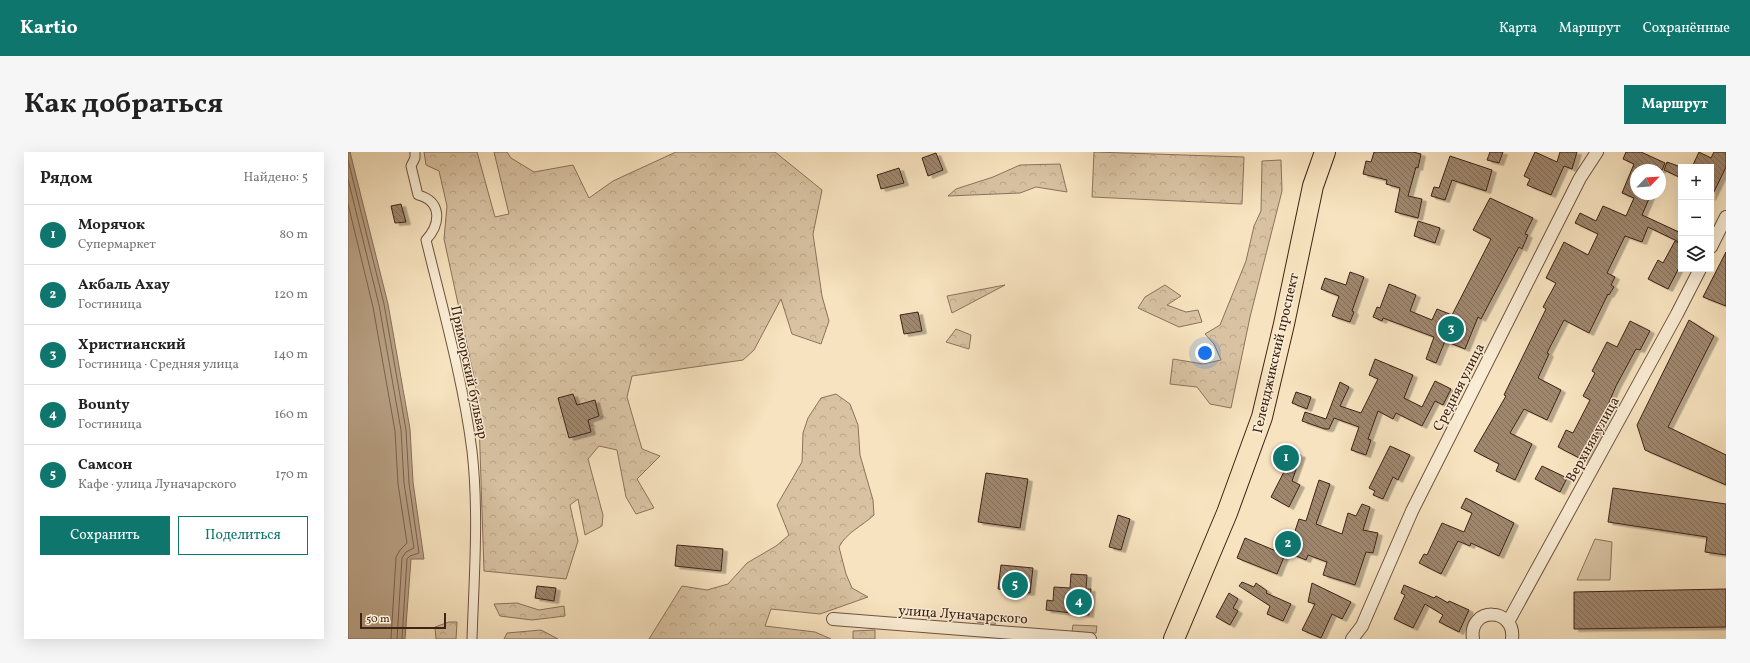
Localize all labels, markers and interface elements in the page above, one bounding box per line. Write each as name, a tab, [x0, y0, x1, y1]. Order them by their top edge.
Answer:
text: Kartio	[20, 15, 78, 41]
text: Карта	[1499, 19, 1537, 38]
text: Маршрут	[1559, 19, 1621, 38]
text: Сохранённые	[1643, 19, 1730, 38]
text: Как добраться	[24, 85, 223, 124]
button: Маршрут	[1624, 85, 1726, 124]
north arrow	[1630, 164, 1666, 200]
map controls	[1678, 164, 1714, 272]
button: +	[1678, 164, 1714, 200]
text: Рядом	[40, 167, 93, 190]
text: Найдено: 5	[244, 169, 308, 187]
button: −	[1678, 200, 1714, 236]
text: Морячок	[78, 215, 145, 236]
text: 1	[50, 226, 56, 244]
text: 80 m	[279, 226, 308, 244]
text: Супермаркет	[78, 236, 156, 254]
button: layers	[1678, 236, 1714, 272]
street label: Геленджикский проспект	[1249, 271, 1304, 435]
text: Акбаль Ахау	[78, 275, 170, 296]
text: 2	[50, 286, 56, 304]
text: 120 m	[274, 286, 308, 304]
text: Гостиница	[78, 296, 142, 314]
street label: Приморский бульвар	[445, 304, 492, 441]
pin: 3	[1438, 314, 1464, 344]
text: Христианский	[78, 335, 186, 356]
street label: Средняя улица	[1429, 340, 1490, 435]
your location	[1195, 343, 1215, 363]
text: 3	[50, 346, 56, 364]
text: 140 m	[274, 346, 308, 364]
text: Гостиница · Средняя улица	[78, 356, 239, 374]
street label: Верхняя улица	[1562, 394, 1625, 486]
text: Bounty	[78, 395, 130, 416]
text: 4	[49, 406, 57, 424]
text: 160 m	[274, 406, 308, 424]
text: Гостиница	[78, 416, 142, 434]
pin: 1	[1273, 443, 1299, 473]
text: Самсон	[78, 455, 132, 476]
text: 5	[50, 466, 56, 484]
text: 170 m	[275, 466, 308, 484]
text: Кафе · улица Луначарского	[78, 476, 236, 494]
button: Сохранить	[40, 516, 170, 555]
button: Поделиться	[178, 516, 308, 555]
pin: 2	[1275, 529, 1301, 559]
pin: 5	[1002, 570, 1028, 600]
pin: 4	[1066, 587, 1092, 617]
street label: улица Луначарского	[897, 601, 1028, 630]
scale bar	[360, 611, 446, 630]
text: 50 m	[366, 612, 390, 627]

